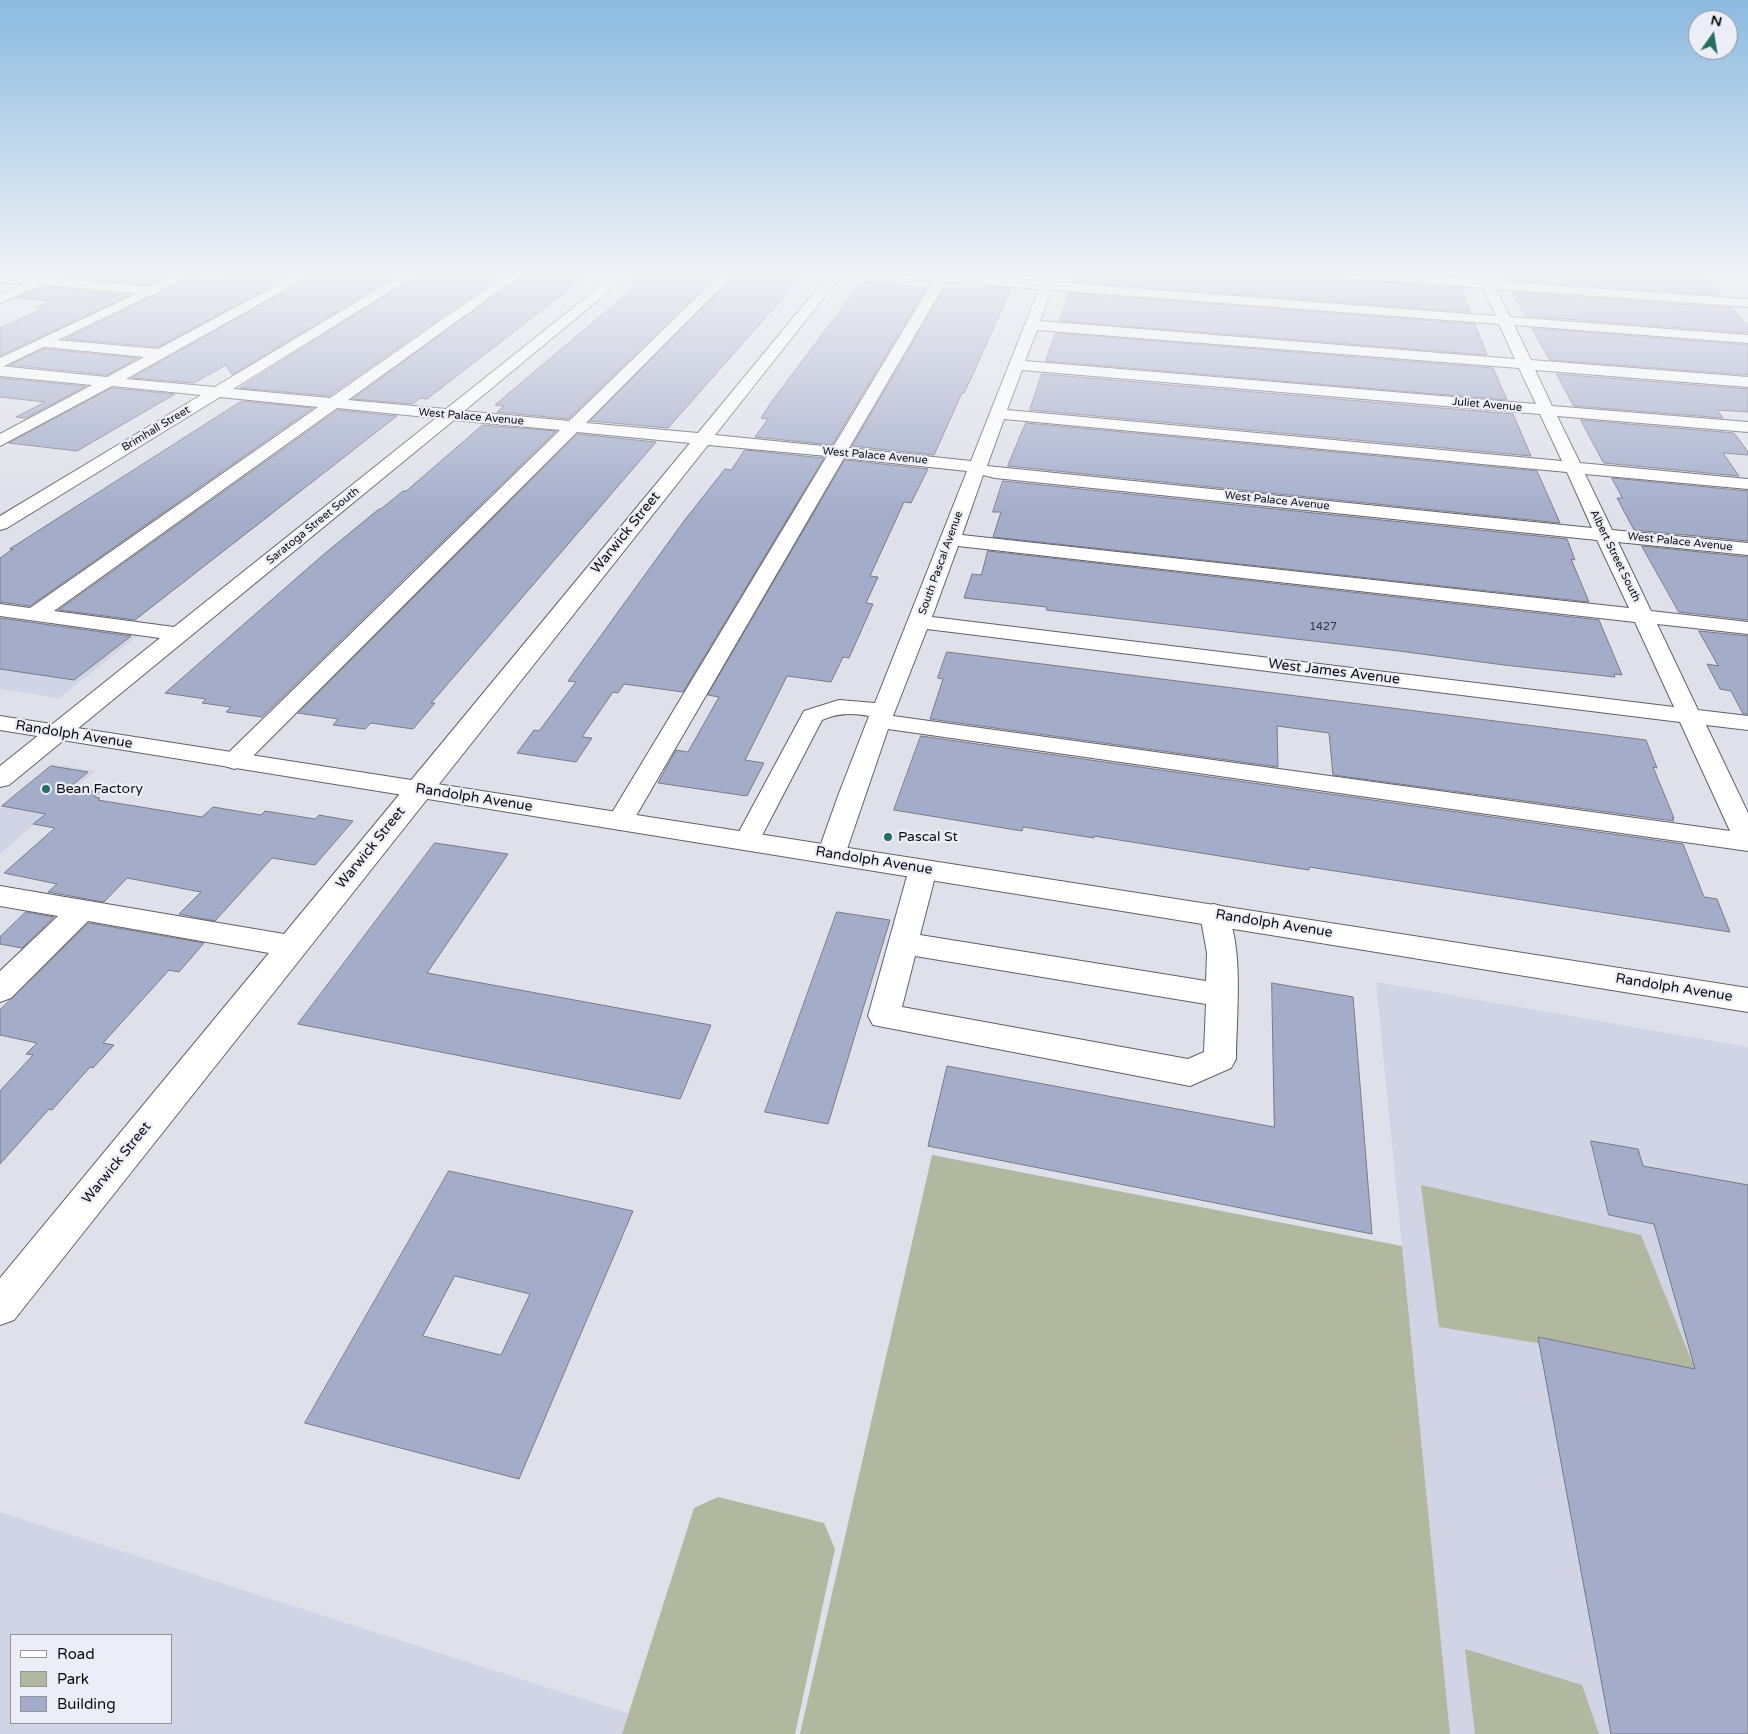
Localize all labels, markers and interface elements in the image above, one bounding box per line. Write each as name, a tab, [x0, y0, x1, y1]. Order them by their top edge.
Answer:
north arrow	[1688, 10, 1738, 60]
text: N	[1709, 11, 1724, 30]
street label: Juliet Avenue	[1452, 395, 1522, 415]
street label: Brimhall Street	[119, 403, 193, 455]
street label: West Palace Avenue	[418, 406, 524, 428]
street label: West Palace Avenue	[822, 445, 928, 467]
street label: Saratoga Street South	[264, 485, 362, 567]
street label: Warwick Street	[588, 489, 664, 577]
street label: West Palace Avenue	[1224, 489, 1330, 513]
street label: Albert Street South	[1587, 508, 1643, 604]
street label: South Pascal Avenue	[916, 509, 966, 617]
street label: West Palace Avenue	[1627, 530, 1733, 554]
house number: 1427	[1309, 620, 1337, 634]
street label: West James Avenue	[1267, 656, 1401, 688]
street label: Randolph Avenue	[14, 717, 134, 753]
street label: Randolph Avenue	[414, 780, 534, 816]
place label: Bean Factory	[56, 781, 143, 797]
marker: Bean Factory	[40, 783, 52, 795]
street label: Warwick Street	[333, 804, 409, 892]
place label: Pascal St	[898, 829, 958, 845]
marker: Pascal St	[882, 831, 894, 843]
street label: Randolph Avenue	[814, 843, 934, 879]
street label: Randolph Avenue	[1214, 906, 1334, 942]
street label: Randolph Avenue	[1614, 970, 1734, 1006]
street label: Warwick Street	[79, 1119, 155, 1207]
legend	[10, 1634, 172, 1724]
text: Road	[57, 1645, 95, 1663]
text: Park	[57, 1670, 89, 1688]
text: Building	[57, 1695, 116, 1713]

